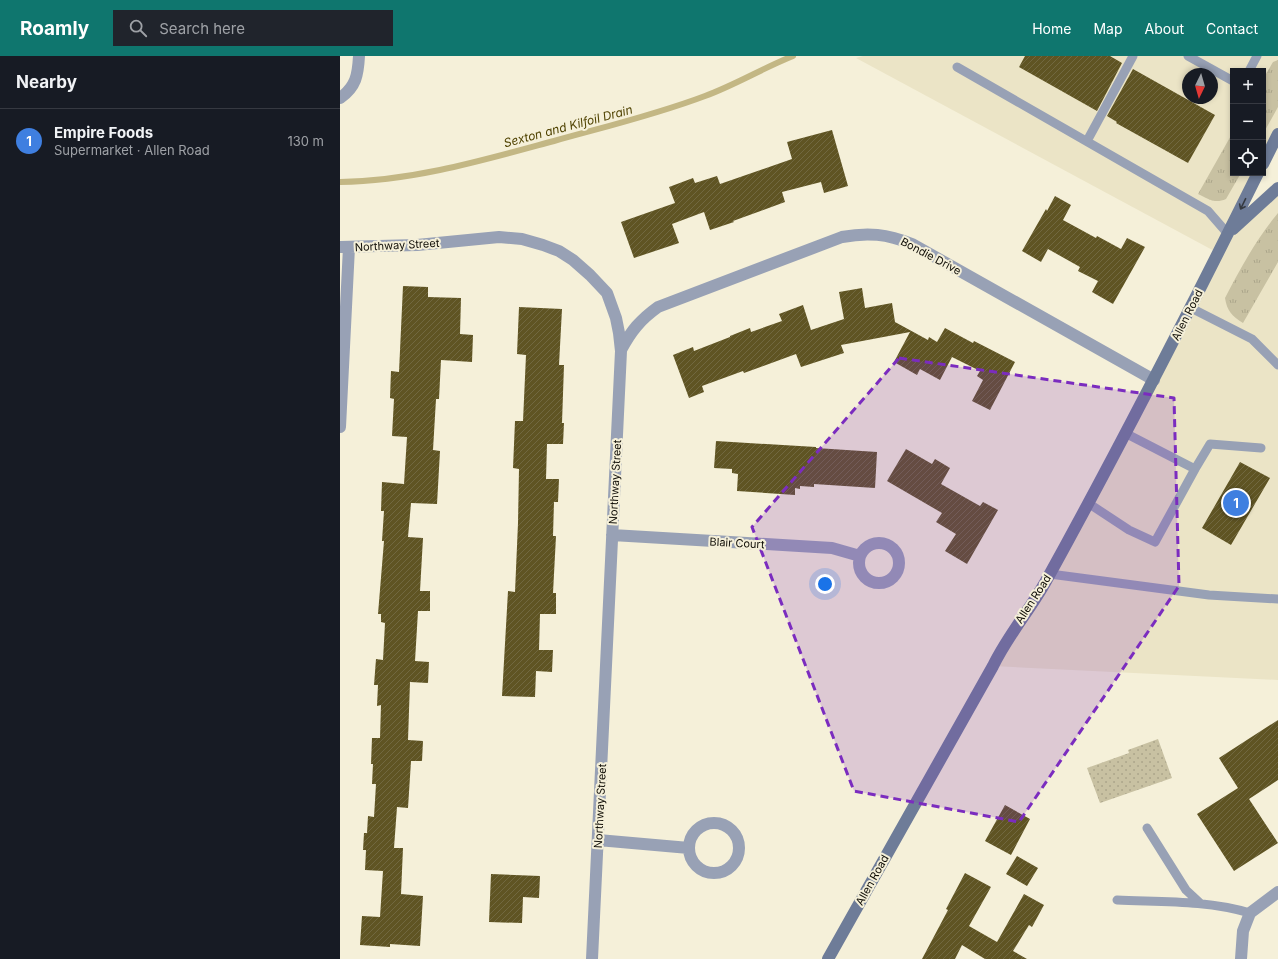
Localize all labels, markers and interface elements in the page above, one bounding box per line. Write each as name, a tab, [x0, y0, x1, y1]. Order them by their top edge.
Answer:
search box	[113, 10, 393, 46]
text: Roamly	[20, 17, 89, 40]
icon: search	[127, 17, 149, 39]
text: Search here	[159, 19, 245, 38]
text: Home	[1032, 20, 1071, 37]
text: Map	[1093, 20, 1123, 37]
text: About	[1145, 20, 1184, 37]
text: Contact	[1206, 20, 1258, 37]
north arrow	[1182, 68, 1218, 104]
map controls	[1230, 68, 1266, 176]
button: +	[1230, 68, 1266, 104]
text: Nearby	[16, 72, 77, 92]
water label: Sexton and Kilfoil Drain	[502, 102, 634, 150]
button: −	[1230, 104, 1266, 140]
text: Empire Foods	[54, 123, 153, 142]
text: 1	[26, 133, 32, 149]
text: 130 m	[287, 133, 324, 149]
button: locate	[1230, 140, 1266, 176]
text: Supermarket · Allen Road	[54, 142, 210, 158]
one-way arrow	[1239, 197, 1246, 209]
street label: Bondie Drive	[898, 234, 964, 278]
street label: Northway Street	[354, 236, 440, 254]
street label: Allen Road	[1168, 287, 1206, 343]
street label: Northway Street	[606, 439, 624, 525]
pin: 1	[1223, 488, 1249, 518]
street label: Blair Court	[709, 535, 765, 551]
street label: Allen Road	[1012, 572, 1054, 626]
your location	[815, 574, 835, 594]
street label: Northway Street	[591, 763, 609, 849]
street label: Allen Road	[852, 852, 892, 908]

